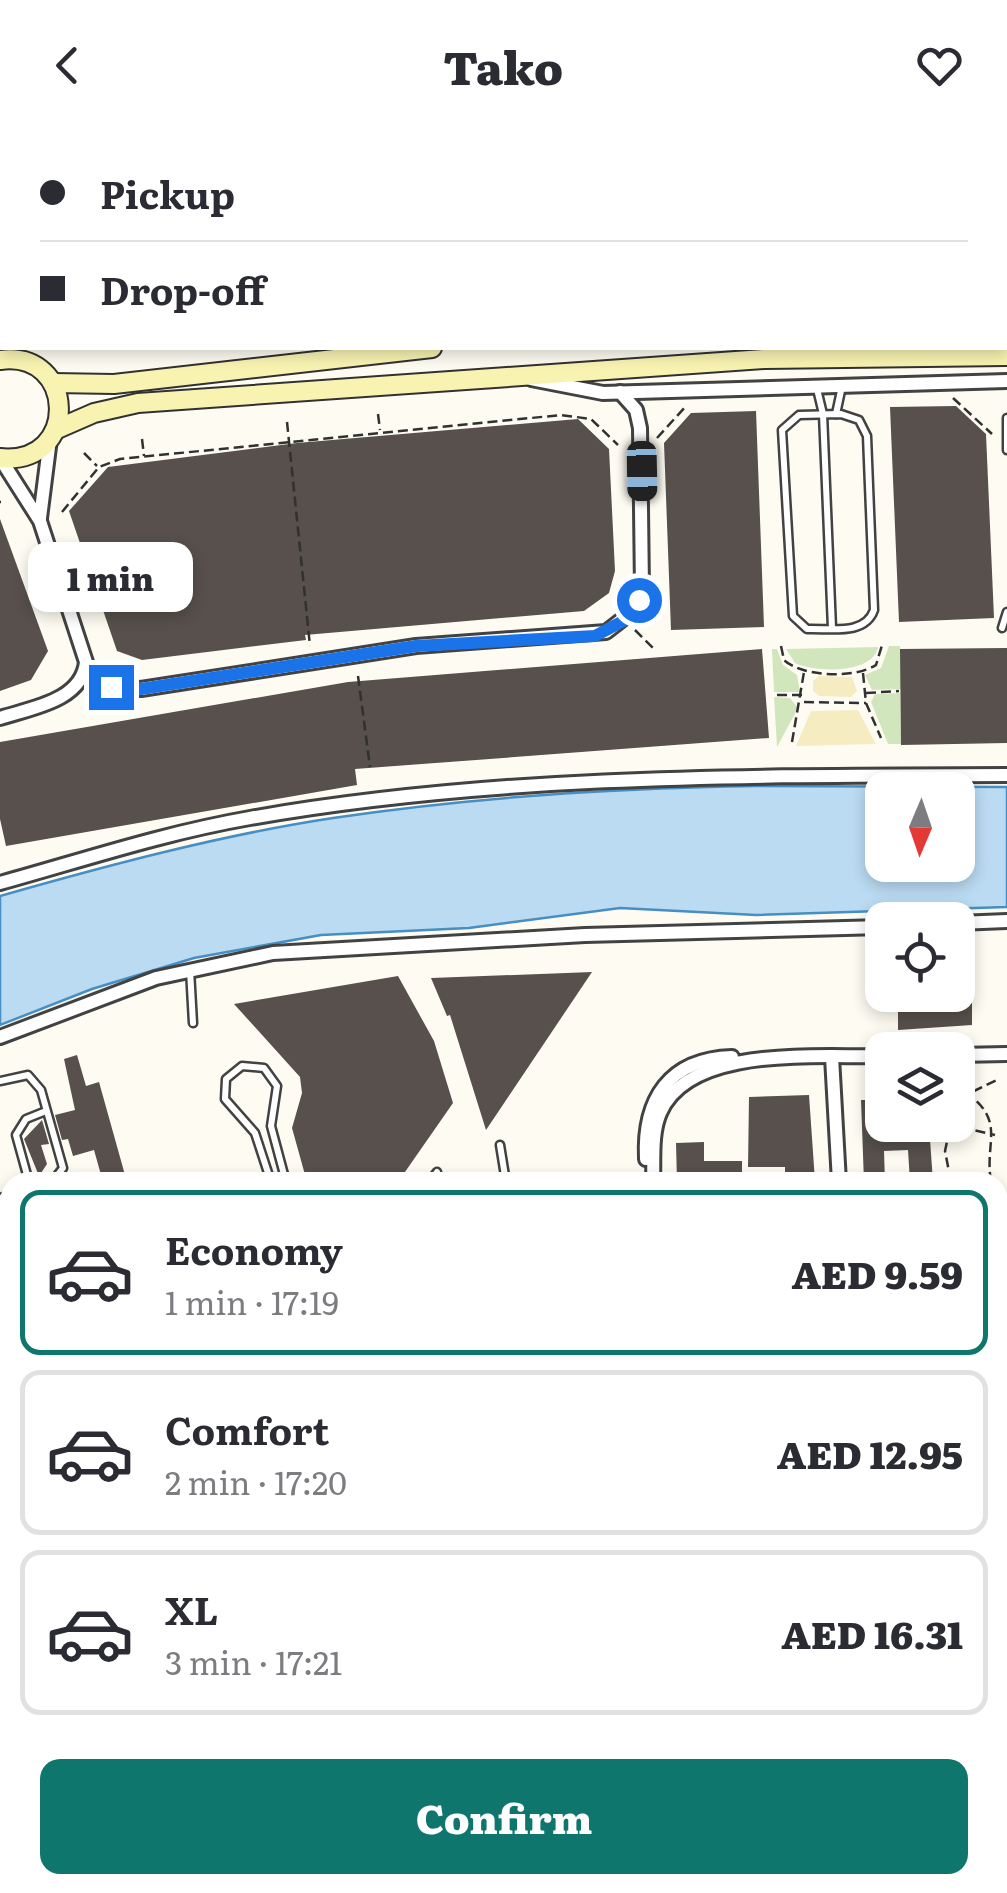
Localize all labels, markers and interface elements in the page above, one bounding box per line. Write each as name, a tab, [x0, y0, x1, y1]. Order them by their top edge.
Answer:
text: Tako	[444, 32, 563, 99]
icon: back	[40, 38, 95, 93]
icon: heart	[912, 38, 967, 93]
text: Pickup	[100, 164, 235, 221]
text: Drop-off	[100, 260, 265, 317]
car	[626, 441, 658, 501]
callout: 1 min	[28, 542, 194, 612]
text: 1 min	[67, 553, 154, 601]
route start	[617, 578, 662, 623]
route end	[89, 665, 134, 710]
north arrow	[865, 772, 975, 882]
map controls	[865, 772, 975, 1142]
button: locate	[865, 902, 975, 1012]
button: layers	[865, 1032, 975, 1142]
text: Economy	[165, 1220, 343, 1277]
icon: car	[45, 1228, 135, 1318]
text: AED 9.59	[792, 1244, 963, 1301]
text: 1 min · 17:19	[165, 1277, 339, 1325]
text: Comfort	[165, 1400, 329, 1457]
icon: car	[45, 1408, 135, 1498]
text: AED 12.95	[777, 1424, 963, 1481]
text: 2 min · 17:20	[165, 1457, 347, 1505]
text: XL	[165, 1580, 218, 1637]
icon: car	[45, 1588, 135, 1678]
text: AED 16.31	[781, 1604, 963, 1661]
text: 3 min · 17:21	[165, 1637, 342, 1685]
button: Confirm	[40, 1759, 968, 1874]

